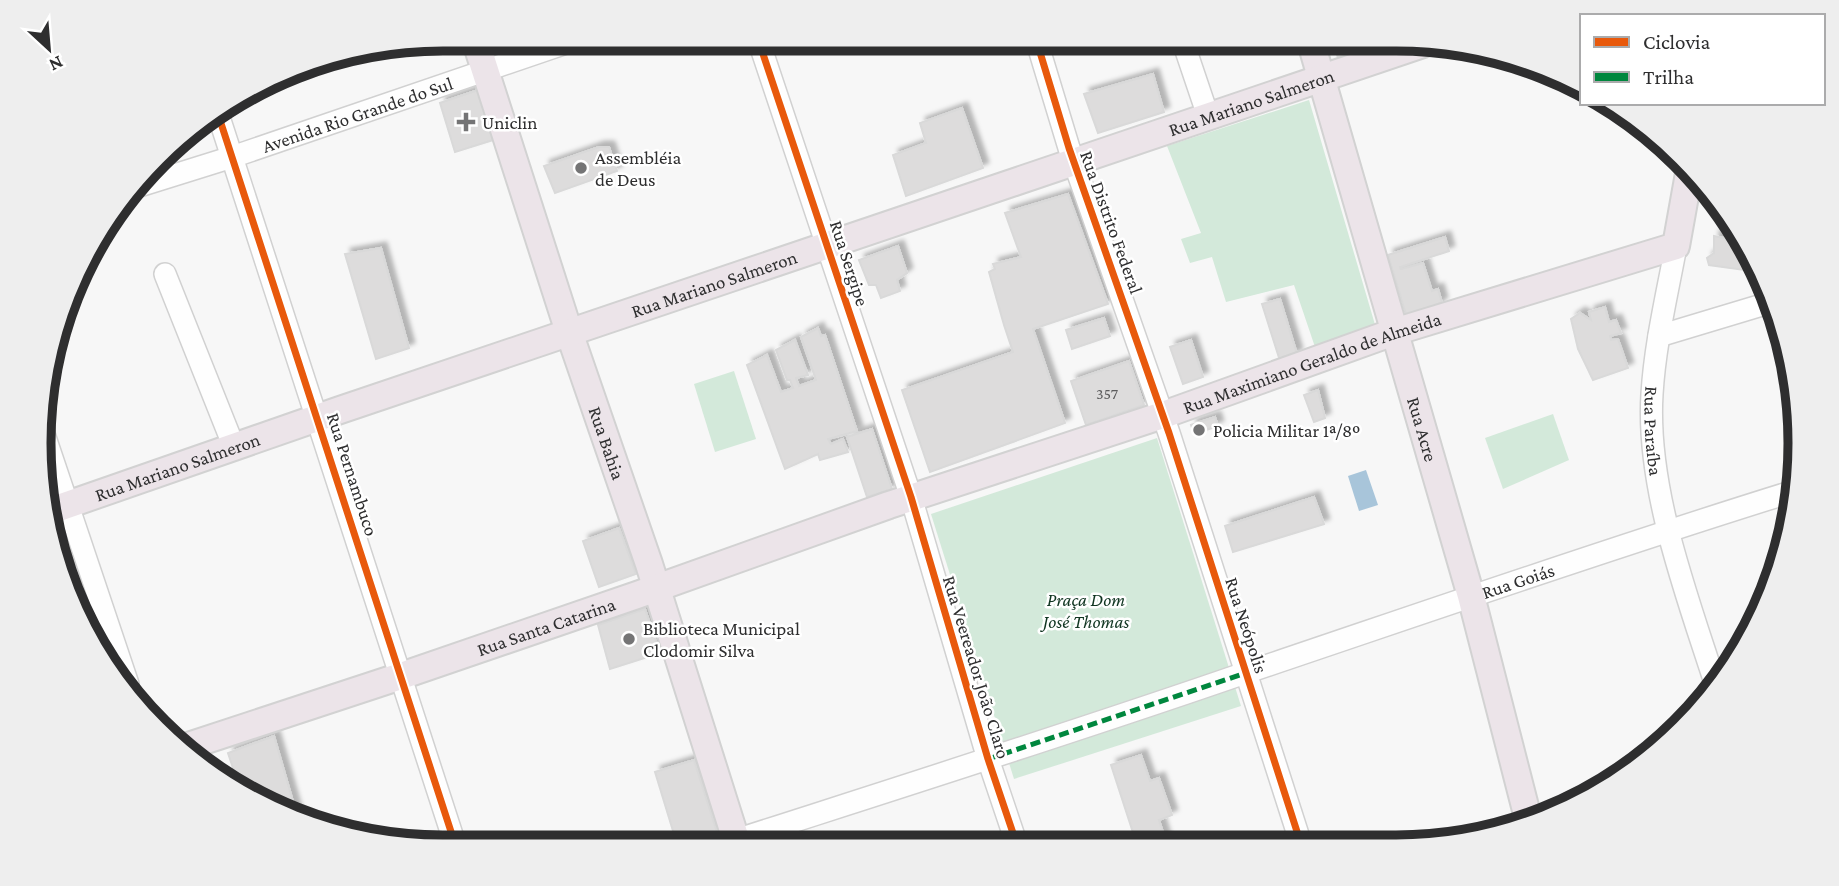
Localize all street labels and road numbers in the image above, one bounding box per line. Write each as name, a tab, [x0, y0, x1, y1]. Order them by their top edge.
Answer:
street label: Rua Mariano Salmeron	[1166, 65, 1337, 140]
street label: Avenida Rio Grande do Sul	[260, 73, 455, 157]
street label: Rua Distrito Federal	[1076, 148, 1147, 297]
street label: Rua Sergipe	[826, 218, 873, 309]
street label: Rua Mariano Salmeron	[629, 246, 800, 322]
street label: Rua Maximiano Geraldo de Almeida	[1180, 308, 1444, 418]
street label: Rua Paraíba	[1640, 385, 1667, 477]
street label: Rua Acre	[1403, 394, 1442, 464]
street label: Rua Bahia	[584, 404, 629, 483]
street label: Rua Pernambuco	[323, 410, 382, 538]
street label: Rua Mariano Salmeron	[92, 429, 263, 506]
street label: Rua Goiás	[1479, 559, 1557, 603]
street label: Rua Veereador João Claro	[939, 573, 1014, 761]
street label: Rua Neópolis	[1221, 574, 1272, 676]
street label: Rua Santa Catarina	[474, 593, 618, 660]

